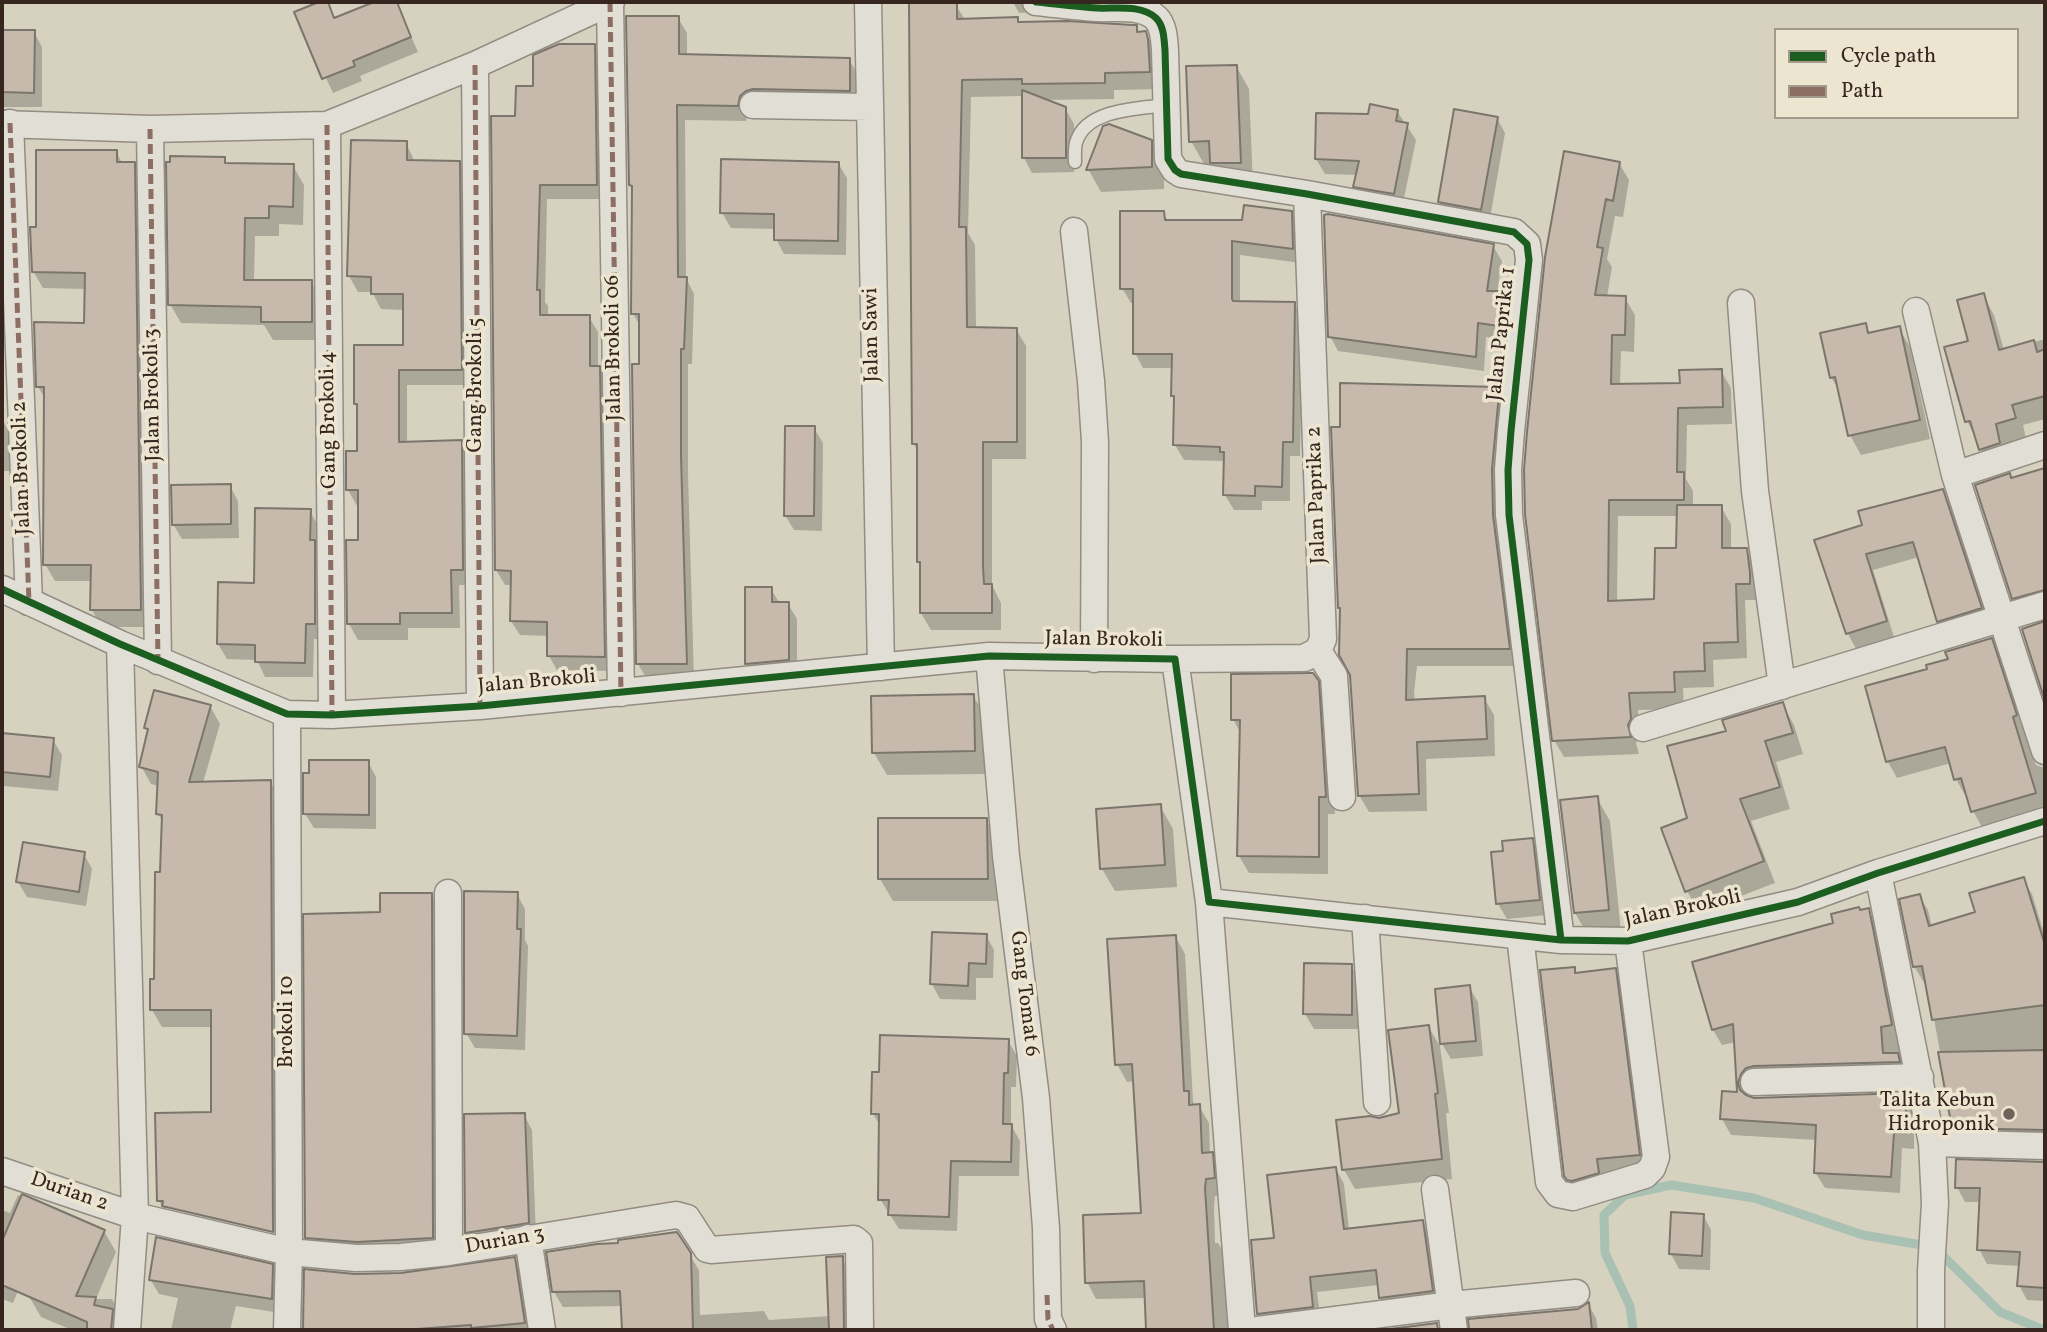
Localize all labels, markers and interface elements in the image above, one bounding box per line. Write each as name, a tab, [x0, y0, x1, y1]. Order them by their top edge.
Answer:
legend	[1774, 28, 2019, 119]
text: Cycle path	[1841, 42, 1936, 71]
text: Path	[1841, 77, 1883, 106]
street label: Jalan Paprika 1	[1483, 266, 1523, 402]
street label: Jalan Brokoli 06	[601, 275, 629, 421]
street label: Jalan Sawi	[860, 287, 886, 383]
street label: Gang Brokoli 5	[464, 317, 490, 453]
street label: Jalan Brokoli 3	[140, 328, 168, 462]
street label: Gang Brokoli 4	[316, 351, 344, 489]
street label: Jalan Brokoli 2	[8, 401, 38, 535]
street label: Jalan Paprika 2	[1303, 426, 1333, 564]
street label: Jalan Brokoli	[1045, 627, 1163, 655]
street label: Jalan Brokoli	[477, 665, 597, 701]
street label: Jalan Brokoli	[1622, 885, 1744, 935]
street label: Gang Tomat 6	[1003, 930, 1043, 1058]
street label: Brokoli 10	[275, 976, 301, 1068]
place label: Talita Kebun Hidroponik	[1880, 1089, 1995, 1139]
marker: Talita Kebun Hidroponik	[2001, 1106, 2017, 1122]
street label: Durian 2	[27, 1168, 111, 1218]
street label: Durian 3	[463, 1223, 547, 1261]

